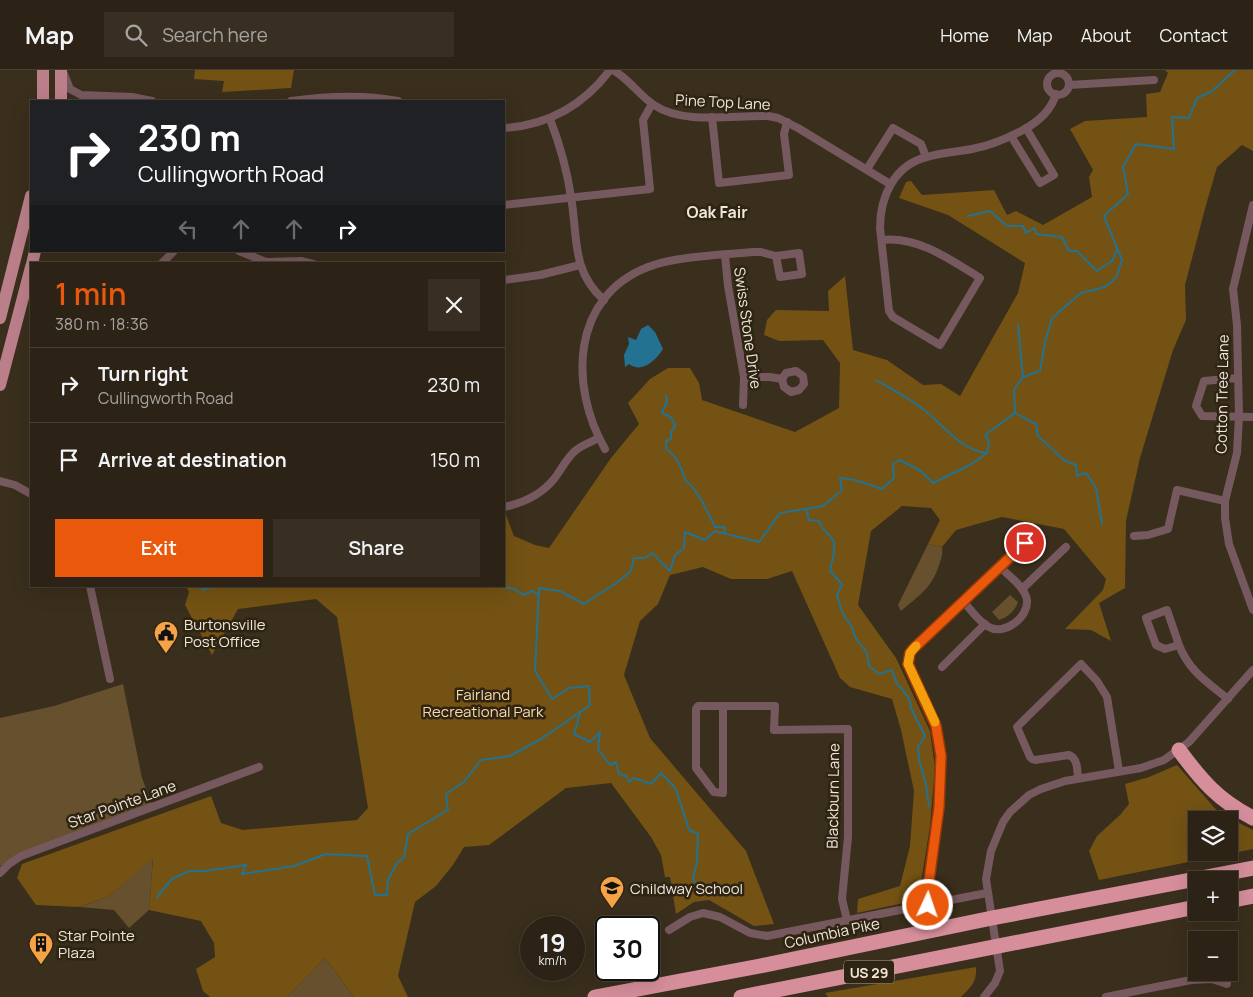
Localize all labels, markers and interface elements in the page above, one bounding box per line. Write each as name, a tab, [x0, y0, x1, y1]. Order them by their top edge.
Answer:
search box	[104, 12, 454, 57]
text: Map	[25, 18, 74, 51]
icon: search	[122, 21, 150, 49]
text: Search here	[162, 22, 268, 48]
text: Home	[940, 23, 989, 47]
text: Map	[1017, 23, 1053, 47]
text: About	[1081, 23, 1131, 47]
text: Contact	[1159, 23, 1228, 47]
street label: Pine Top Lane	[675, 89, 771, 115]
text: 230 m	[138, 114, 241, 162]
icon: right	[55, 120, 120, 185]
text: Cullingworth Road	[138, 159, 324, 189]
district label: Oak Fair	[686, 201, 748, 223]
icon: left	[174, 215, 202, 243]
icon: ahead	[227, 215, 255, 243]
icon: ahead	[280, 215, 308, 243]
icon: right	[333, 215, 361, 243]
street label: Swiss Stone Drive	[729, 266, 767, 390]
text: 1 min	[55, 273, 127, 314]
button: close	[428, 279, 480, 331]
text: 380 m · 18:36	[55, 313, 149, 335]
street label: Cotton Tree Lane	[1210, 334, 1234, 454]
text: Turn right	[98, 361, 188, 387]
icon: right	[55, 371, 83, 399]
text: 230 m	[427, 372, 480, 398]
text: Cullingworth Road	[98, 387, 233, 409]
icon: arrive	[55, 446, 83, 474]
text: Arrive at destination	[98, 447, 287, 473]
text: 150 m	[430, 447, 480, 473]
button: Exit	[55, 519, 263, 577]
button: Share	[273, 519, 480, 577]
pin	[1004, 522, 1046, 564]
icon: arrive	[1011, 529, 1039, 557]
place label: Burtonsville Post Office	[184, 614, 266, 652]
public building icon: Burtonsville Post Office	[153, 620, 179, 654]
park label: Fairland Recreational Park	[423, 684, 544, 722]
street label: Blackburn Lane	[822, 743, 844, 849]
street label: Star Pointe Lane	[65, 775, 179, 833]
map controls	[1188, 811, 1238, 981]
button: layers	[1188, 811, 1238, 861]
button: +	[1188, 871, 1238, 921]
school or university icon: Childway School	[599, 875, 625, 909]
place label: Childway School	[630, 878, 743, 899]
position arrow	[901, 878, 953, 930]
street label: Columbia Pike	[782, 913, 882, 953]
speed limit sign: 30	[595, 916, 660, 981]
place label: Star Pointe Plaza	[58, 925, 135, 963]
text: 19	[539, 925, 566, 960]
building icon: Star Pointe Plaza	[28, 931, 54, 965]
button: −	[1188, 931, 1238, 981]
text: km/h	[539, 952, 566, 969]
road number: US 29	[844, 960, 894, 984]

